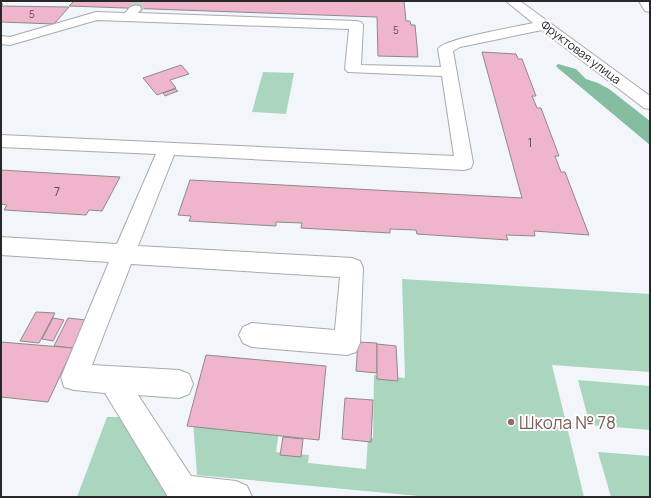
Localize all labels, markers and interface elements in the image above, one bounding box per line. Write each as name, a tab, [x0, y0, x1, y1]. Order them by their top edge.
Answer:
house number: 5	[29, 7, 35, 21]
street label: Фруктовая улица	[537, 16, 625, 88]
house number: 5	[393, 23, 399, 37]
house number: 1	[528, 134, 532, 151]
house number: 7	[54, 183, 60, 200]
place label: Школа № 78	[519, 411, 616, 434]
marker: Школа № 78	[506, 417, 516, 427]

